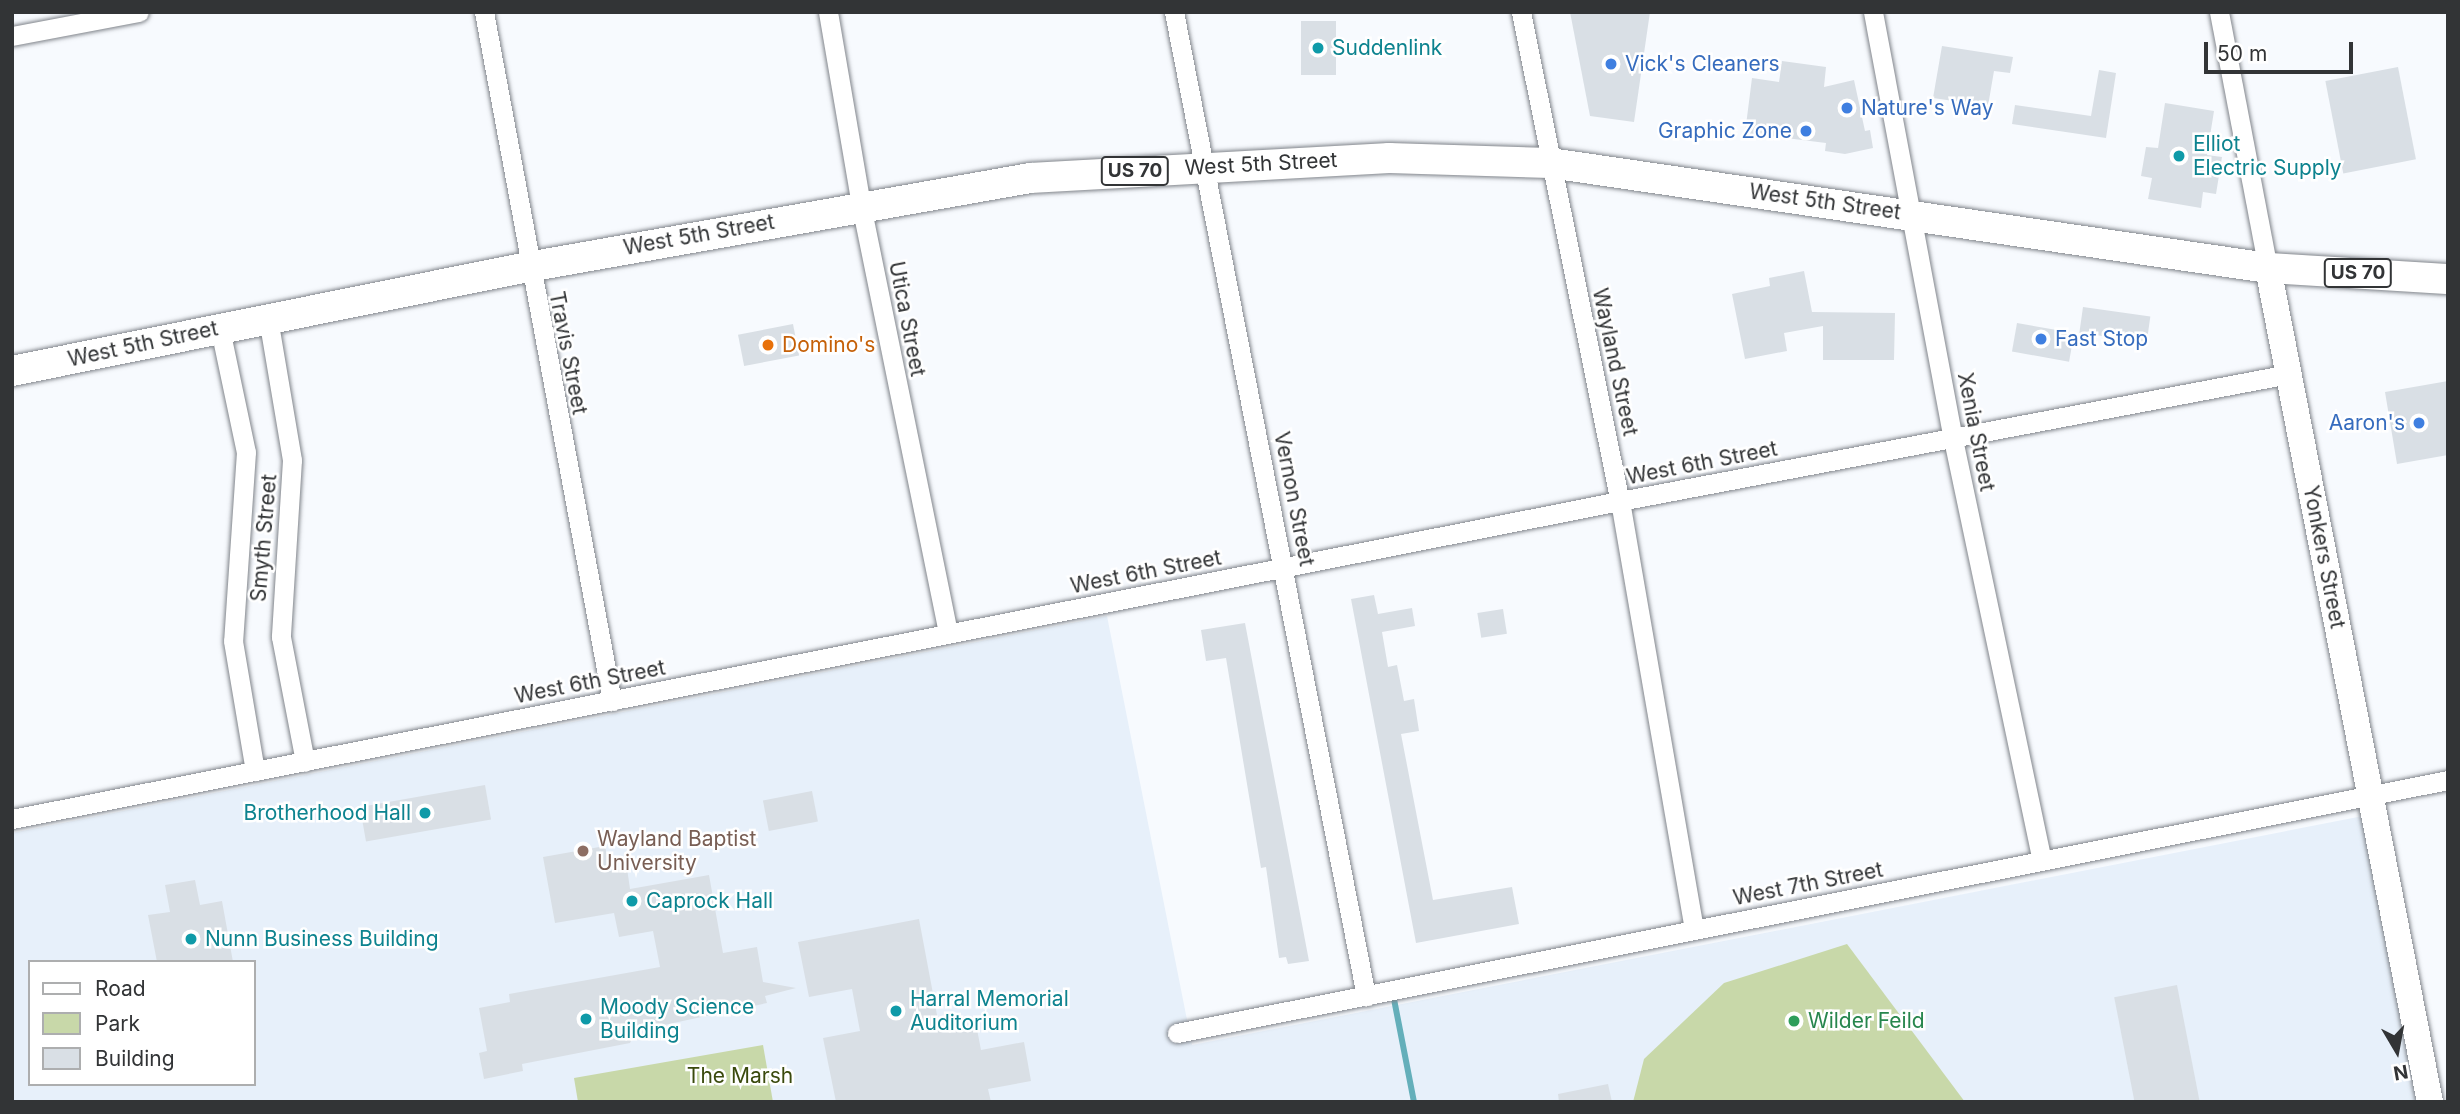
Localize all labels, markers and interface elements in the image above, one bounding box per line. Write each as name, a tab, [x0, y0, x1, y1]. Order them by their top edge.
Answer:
scale bar	[2208, 28, 2357, 72]
place label: Suddenlink	[1332, 35, 1442, 61]
marker: Suddenlink	[1310, 40, 1326, 56]
text: 50 m	[2217, 41, 2267, 66]
place label: Vick's Cleaners	[1625, 51, 1780, 77]
marker: Vick's Cleaners	[1603, 56, 1619, 72]
place label: Nature's Way	[1861, 95, 1994, 121]
marker: Nature's Way	[1839, 100, 1855, 116]
place label: Graphic Zone	[1658, 118, 1792, 144]
marker: Graphic Zone	[1798, 123, 1814, 139]
place label: Elliot Electric Supply	[2193, 131, 2342, 181]
street label: West 5th Street	[1184, 147, 1338, 181]
marker: Elliot Electric Supply	[2171, 148, 2187, 164]
road number: US 70	[1100, 155, 1170, 186]
street label: West 5th Street	[1748, 179, 1902, 225]
street label: West 5th Street	[622, 209, 776, 261]
road number: US 70	[2323, 258, 2393, 288]
street label: Utica Street	[883, 259, 931, 379]
street label: Wayland Street	[1587, 286, 1643, 438]
street label: Travis Street	[544, 289, 592, 417]
street label: West 5th Street	[66, 316, 220, 372]
place label: Fast Stop	[2055, 326, 2148, 352]
marker: Fast Stop	[2033, 331, 2049, 347]
place label: Domino's	[782, 332, 875, 358]
marker: Domino's	[760, 337, 776, 353]
street label: Xenia Street	[1952, 370, 2000, 494]
place label: Aaron's	[2329, 410, 2405, 436]
marker: Aaron's	[2411, 415, 2427, 431]
street label: Vernon Street	[1269, 430, 1319, 568]
street label: West 6th Street	[1624, 436, 1780, 490]
street label: Smyth Street	[246, 473, 282, 603]
street label: Yonkers Street	[2298, 483, 2350, 631]
street label: West 6th Street	[1068, 545, 1224, 599]
street label: West 6th Street	[512, 655, 668, 709]
place label: Brotherhood Hall	[243, 800, 411, 826]
marker: Brotherhood Hall	[417, 805, 433, 821]
place label: Wayland Baptist University	[597, 826, 756, 876]
marker: Wayland Baptist University	[575, 843, 591, 859]
street label: West 7th Street	[1731, 857, 1885, 911]
place label: Caprock Hall	[646, 888, 773, 914]
marker: Caprock Hall	[624, 893, 640, 909]
place label: Nunn Business Building	[205, 926, 439, 952]
marker: Nunn Business Building	[183, 931, 199, 947]
legend	[28, 960, 256, 1086]
text: Road	[95, 976, 146, 1001]
place label: Harral Memorial Auditorium	[910, 986, 1069, 1036]
place label: Moody Science Building	[600, 994, 754, 1044]
marker: Harral Memorial Auditorium	[888, 1003, 904, 1019]
place label: Wilder Feild	[1808, 1008, 1925, 1034]
text: Park	[95, 1011, 140, 1036]
marker: Moody Science Building	[578, 1011, 594, 1027]
marker: Wilder Feild	[1786, 1013, 1802, 1029]
north arrow	[2362, 1016, 2432, 1086]
text: Building	[95, 1046, 175, 1071]
text: N	[2392, 1060, 2410, 1085]
park label: The Marsh	[687, 1063, 793, 1089]

